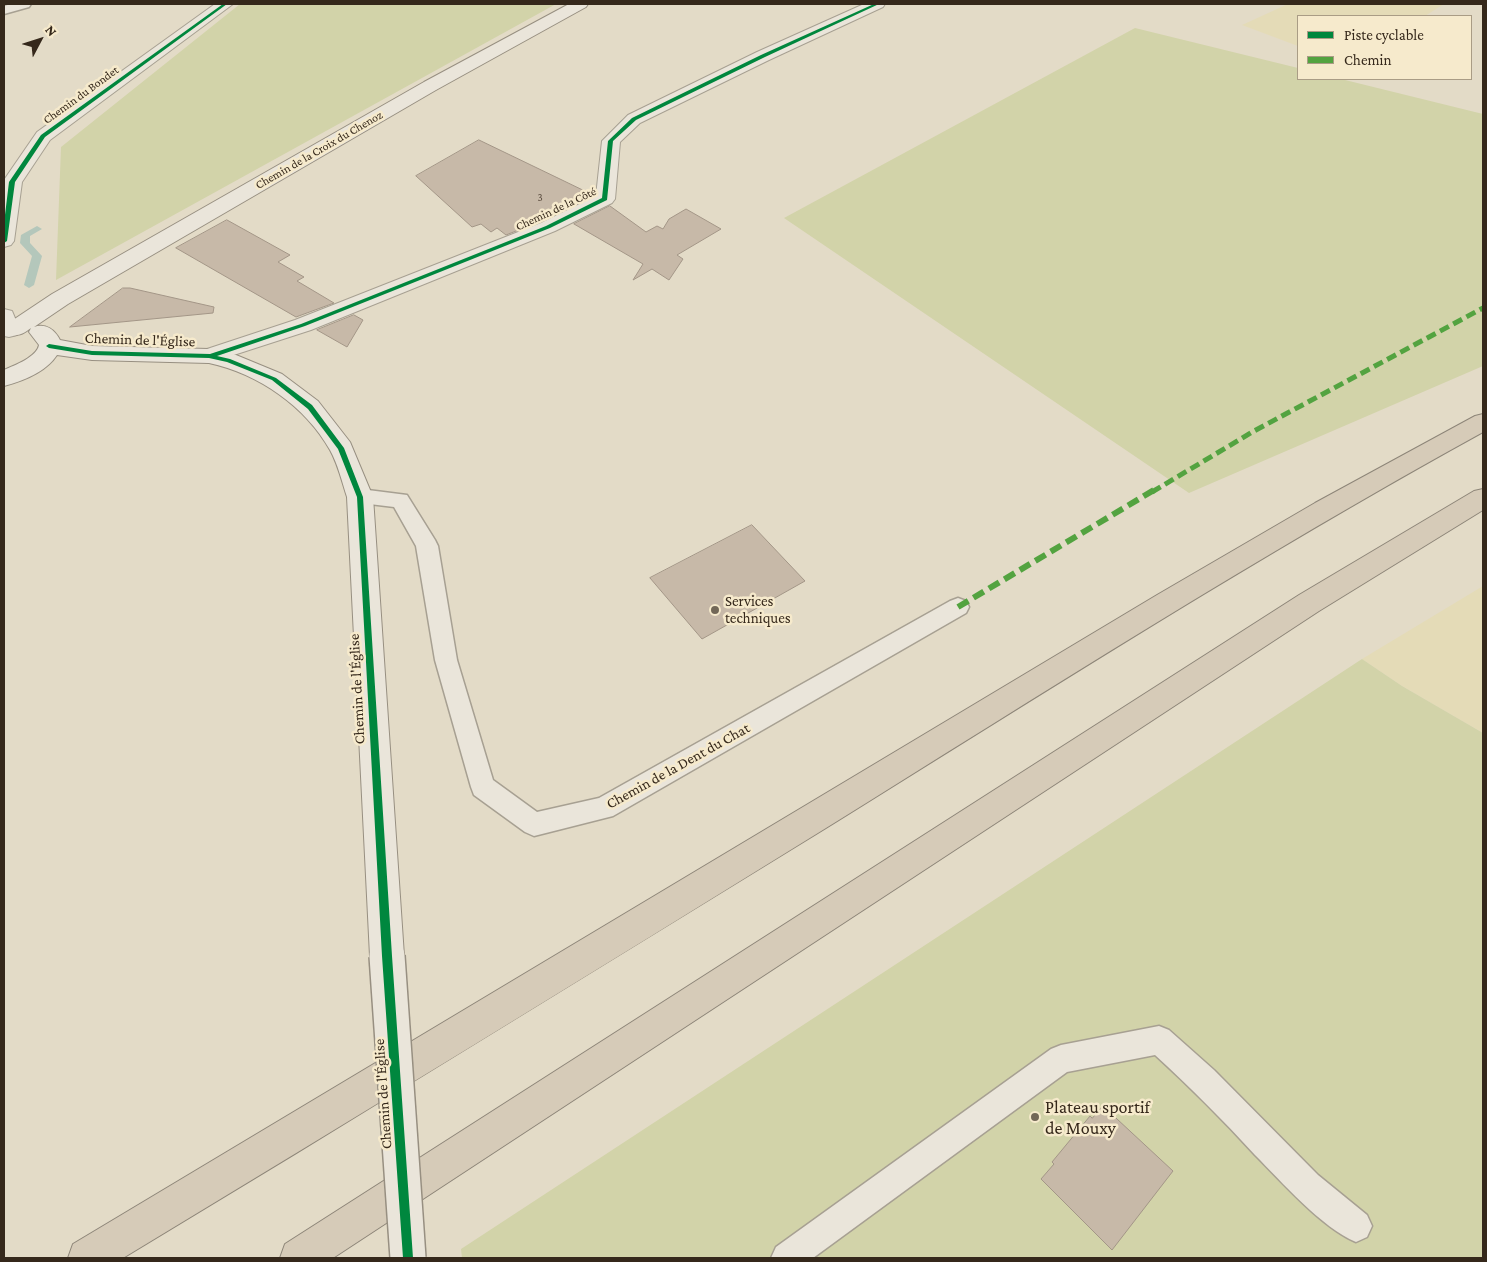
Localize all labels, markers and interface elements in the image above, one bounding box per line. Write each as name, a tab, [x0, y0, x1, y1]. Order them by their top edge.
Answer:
north arrow	[15, 15, 65, 65]
legend	[1297, 15, 1472, 80]
text: N	[42, 22, 61, 39]
text: Piste cyclable	[1344, 27, 1424, 43]
text: Chemin	[1344, 52, 1392, 68]
street label: Chemin du Bondet	[40, 63, 122, 127]
street label: Chemin de la Croix du Chenoz	[253, 108, 385, 192]
street label: Chemin de la Côté	[513, 184, 599, 234]
house number: 3	[537, 191, 543, 205]
street label: Chemin de l'Église	[84, 329, 196, 351]
place label: Services techniques	[725, 592, 791, 627]
marker: Services techniques	[709, 604, 721, 616]
street label: Chemin de l'Église	[345, 633, 369, 745]
street label: Chemin de la Dent du Chat	[603, 719, 753, 813]
street label: Chemin de l'Église	[370, 1038, 396, 1150]
place label: Plateau sportif de Mouxy	[1045, 1096, 1150, 1138]
marker: Plateau sportif de Mouxy	[1029, 1111, 1041, 1123]

